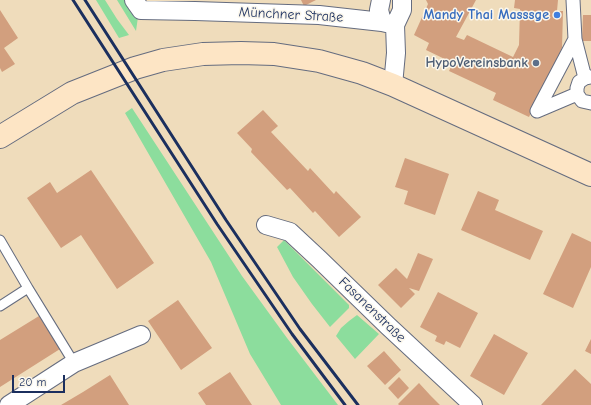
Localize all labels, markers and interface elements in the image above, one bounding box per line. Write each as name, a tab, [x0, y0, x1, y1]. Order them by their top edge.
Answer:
street label: Münchner Straße	[238, 4, 344, 26]
place label: Mandy Thai Masssge	[423, 7, 549, 23]
marker: Mandy Thai Masssge	[552, 10, 562, 20]
place label: HypoVereinsbank	[426, 55, 528, 71]
marker: HypoVereinsbank	[531, 58, 541, 68]
street label: Fasanenstraße	[335, 274, 409, 346]
scale bar	[14, 367, 67, 393]
text: 20 m	[19, 375, 47, 389]

